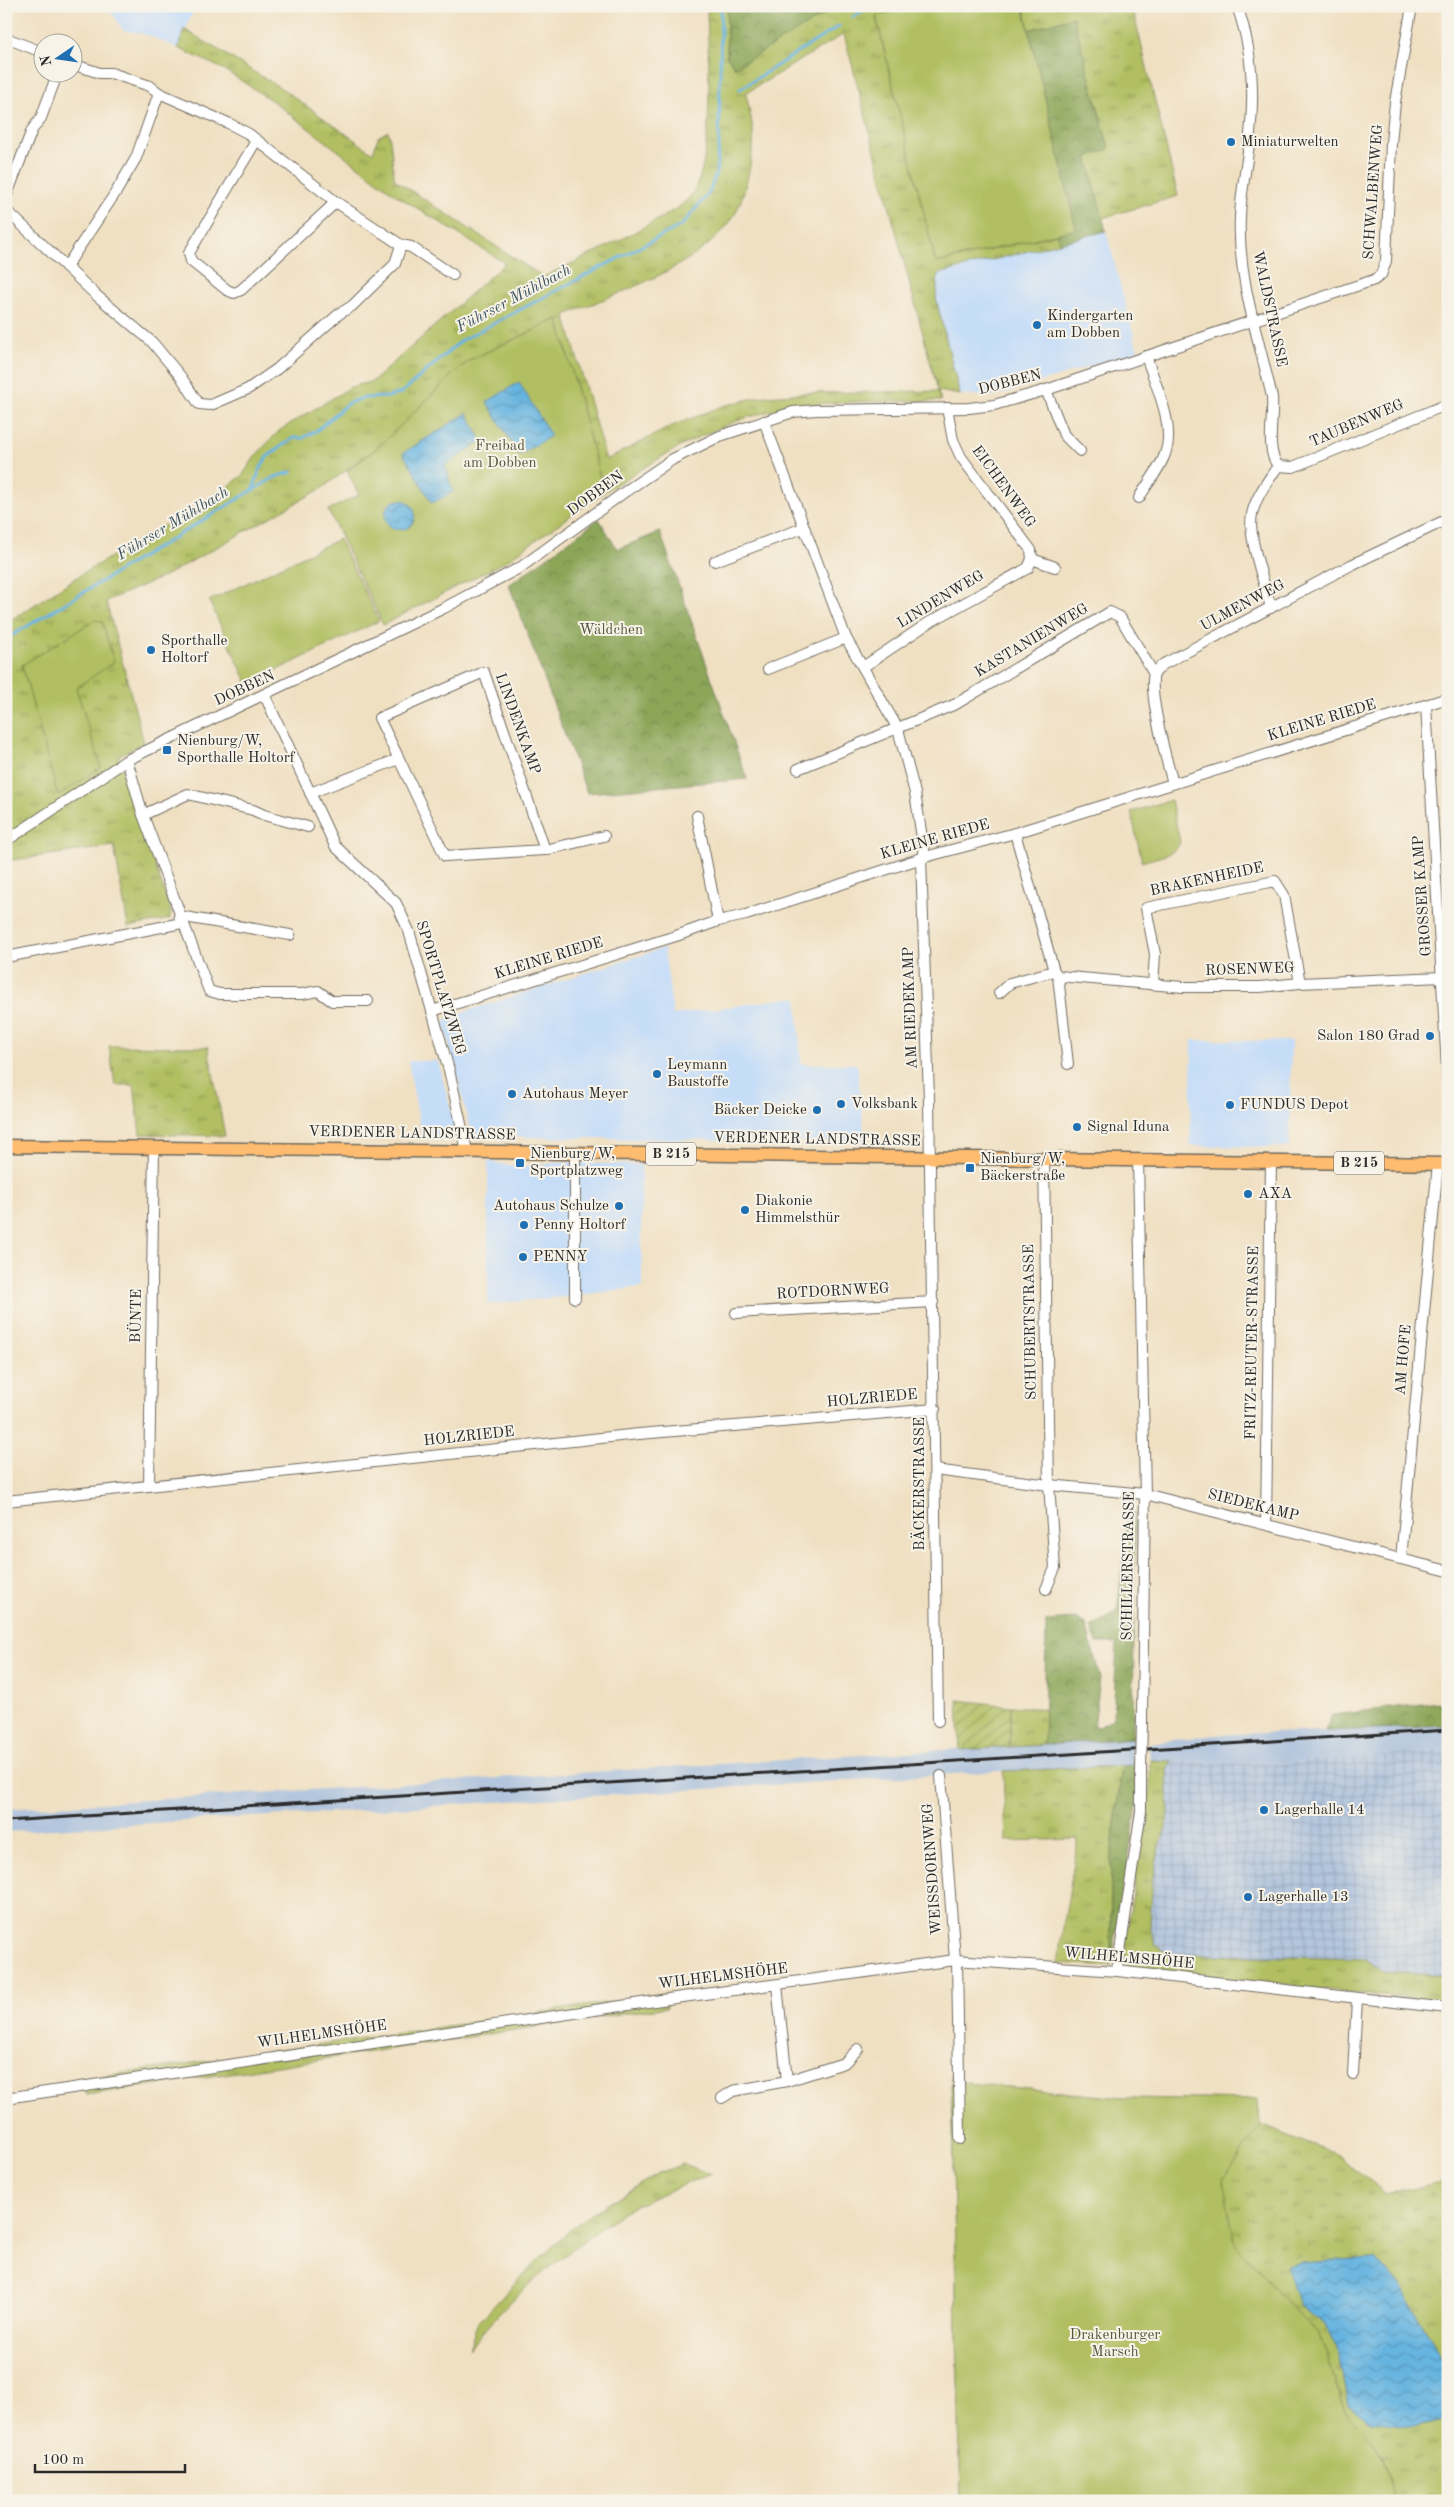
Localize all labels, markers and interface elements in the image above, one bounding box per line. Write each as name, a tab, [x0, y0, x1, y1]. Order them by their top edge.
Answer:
north arrow	[32, 32, 82, 82]
text: N	[38, 54, 54, 67]
street label: SCHWALBENWEG	[1362, 123, 1386, 260]
place label: Miniaturwelten	[1241, 135, 1339, 150]
marker: Miniaturwelten	[1225, 136, 1237, 148]
street label: WALDSTRASSE	[1249, 250, 1289, 368]
water label: Führser Mühlbach	[453, 262, 574, 336]
place label: Kindergarten am Dobben	[1047, 309, 1133, 341]
marker: Kindergarten am Dobben	[1031, 319, 1043, 331]
street label: DOBBEN	[977, 368, 1044, 398]
street label: TAUBENWEG	[1308, 397, 1407, 451]
park label: Freibad am Dobben	[463, 439, 537, 471]
street label: EICHENWEG	[968, 443, 1038, 531]
street label: DOBBEN	[565, 469, 627, 519]
water label: Führser Mühlbach	[113, 484, 232, 564]
street label: LINDENWEG	[895, 568, 987, 632]
street label: ULMENWEG	[1198, 577, 1288, 635]
street label: KASTANIENWEG	[973, 601, 1092, 681]
park label: Wäldchen	[579, 623, 643, 638]
place label: Sporthalle Holtorf	[161, 634, 228, 666]
marker: Sporthalle Holtorf	[145, 644, 157, 656]
street label: DOBBEN	[212, 668, 278, 709]
street label: LINDENKAMP	[492, 671, 542, 777]
street label: KLEINE RIEDE	[1266, 697, 1378, 745]
place label: Nienburg/W, Sporthalle Holtorf	[177, 734, 296, 766]
marker: Nienburg/W, Sporthalle Holtorf	[161, 744, 173, 756]
street label: KLEINE RIEDE	[879, 817, 991, 863]
street label: GROSSER KAMP	[1411, 835, 1435, 957]
street label: BRAKENHEIDE	[1149, 861, 1265, 899]
street label: SPORTPLATZWEG	[412, 919, 468, 1057]
street label: KLEINE RIEDE	[493, 935, 605, 983]
street label: AM RIEDEKAMP	[901, 946, 921, 1070]
street label: ROSENWEG	[1205, 961, 1295, 979]
place label: Salon 180 Grad	[1317, 1029, 1420, 1044]
marker: Salon 180 Grad	[1424, 1030, 1436, 1042]
place label: Leymann Baustoffe	[667, 1058, 729, 1090]
marker: Leymann Baustoffe	[651, 1068, 663, 1080]
place label: Autohaus Meyer	[522, 1087, 628, 1102]
marker: Autohaus Meyer	[506, 1088, 518, 1100]
place label: Volksbank	[851, 1097, 918, 1112]
marker: Volksbank	[835, 1098, 847, 1110]
place label: FUNDUS Depot	[1240, 1098, 1349, 1113]
marker: FUNDUS Depot	[1224, 1099, 1236, 1111]
place label: Bäcker Deicke	[714, 1103, 807, 1118]
marker: Bäcker Deicke	[811, 1104, 823, 1116]
place label: Signal Iduna	[1087, 1120, 1170, 1135]
marker: Signal Iduna	[1071, 1121, 1083, 1133]
street label: VERDENER LANDSTRASSE	[308, 1125, 516, 1143]
street label: VERDENER LANDSTRASSE	[713, 1131, 921, 1149]
road number: B 215	[646, 1142, 696, 1166]
place label: Nienburg/W, Sportplatzweg	[530, 1147, 623, 1179]
place label: Nienburg/W, Bäckerstraße	[980, 1152, 1065, 1184]
road number: B 215	[1334, 1152, 1384, 1174]
marker: Nienburg/W, Sportplatzweg	[514, 1157, 526, 1169]
marker: Nienburg/W, Bäckerstraße	[964, 1162, 976, 1174]
place label: AXA	[1258, 1187, 1293, 1202]
marker: AXA	[1242, 1188, 1254, 1200]
place label: Diakonie Himmelsthür	[755, 1194, 840, 1226]
place label: Autohaus Schulze	[493, 1199, 609, 1214]
marker: Autohaus Schulze	[613, 1200, 625, 1212]
marker: Diakonie Himmelsthür	[739, 1204, 751, 1216]
place label: Penny Holtorf	[534, 1218, 627, 1233]
marker: Penny Holtorf	[518, 1219, 530, 1231]
street label: SCHUBERTSTRASSE	[1022, 1244, 1040, 1400]
street label: FRITZ-REUTER-STRASSE	[1244, 1246, 1262, 1440]
place label: PENNY	[533, 1250, 588, 1265]
marker: PENNY	[517, 1251, 529, 1263]
street label: ROTDORNWEG	[776, 1282, 890, 1302]
street label: BÜNTE	[126, 1289, 145, 1343]
street label: AM HOFE	[1393, 1324, 1415, 1396]
street label: HOLZRIEDE	[826, 1388, 918, 1410]
street label: BÄCKERSTRASSE	[910, 1417, 928, 1551]
street label: HOLZRIEDE	[423, 1425, 515, 1449]
street label: SIEDEKAMP	[1206, 1487, 1300, 1525]
street label: SCHILLERSTRASSE	[1120, 1491, 1138, 1641]
street label: WEISSDORNWEG	[921, 1802, 945, 1936]
place label: Lagerhalle 14	[1274, 1803, 1365, 1818]
marker: Lagerhalle 14	[1258, 1804, 1270, 1816]
place label: Lagerhalle 13	[1258, 1890, 1349, 1905]
marker: Lagerhalle 13	[1242, 1891, 1254, 1903]
street label: WILHELMSHÖHE	[1063, 1943, 1195, 1972]
street label: WILHELMSHÖHE	[657, 1959, 789, 1992]
street label: WILHELMSHÖHE	[256, 2016, 388, 2052]
park label: Drakenburger Marsch	[1069, 2328, 1161, 2360]
scale bar	[35, 2442, 185, 2474]
text: 100 m	[42, 2453, 84, 2468]

